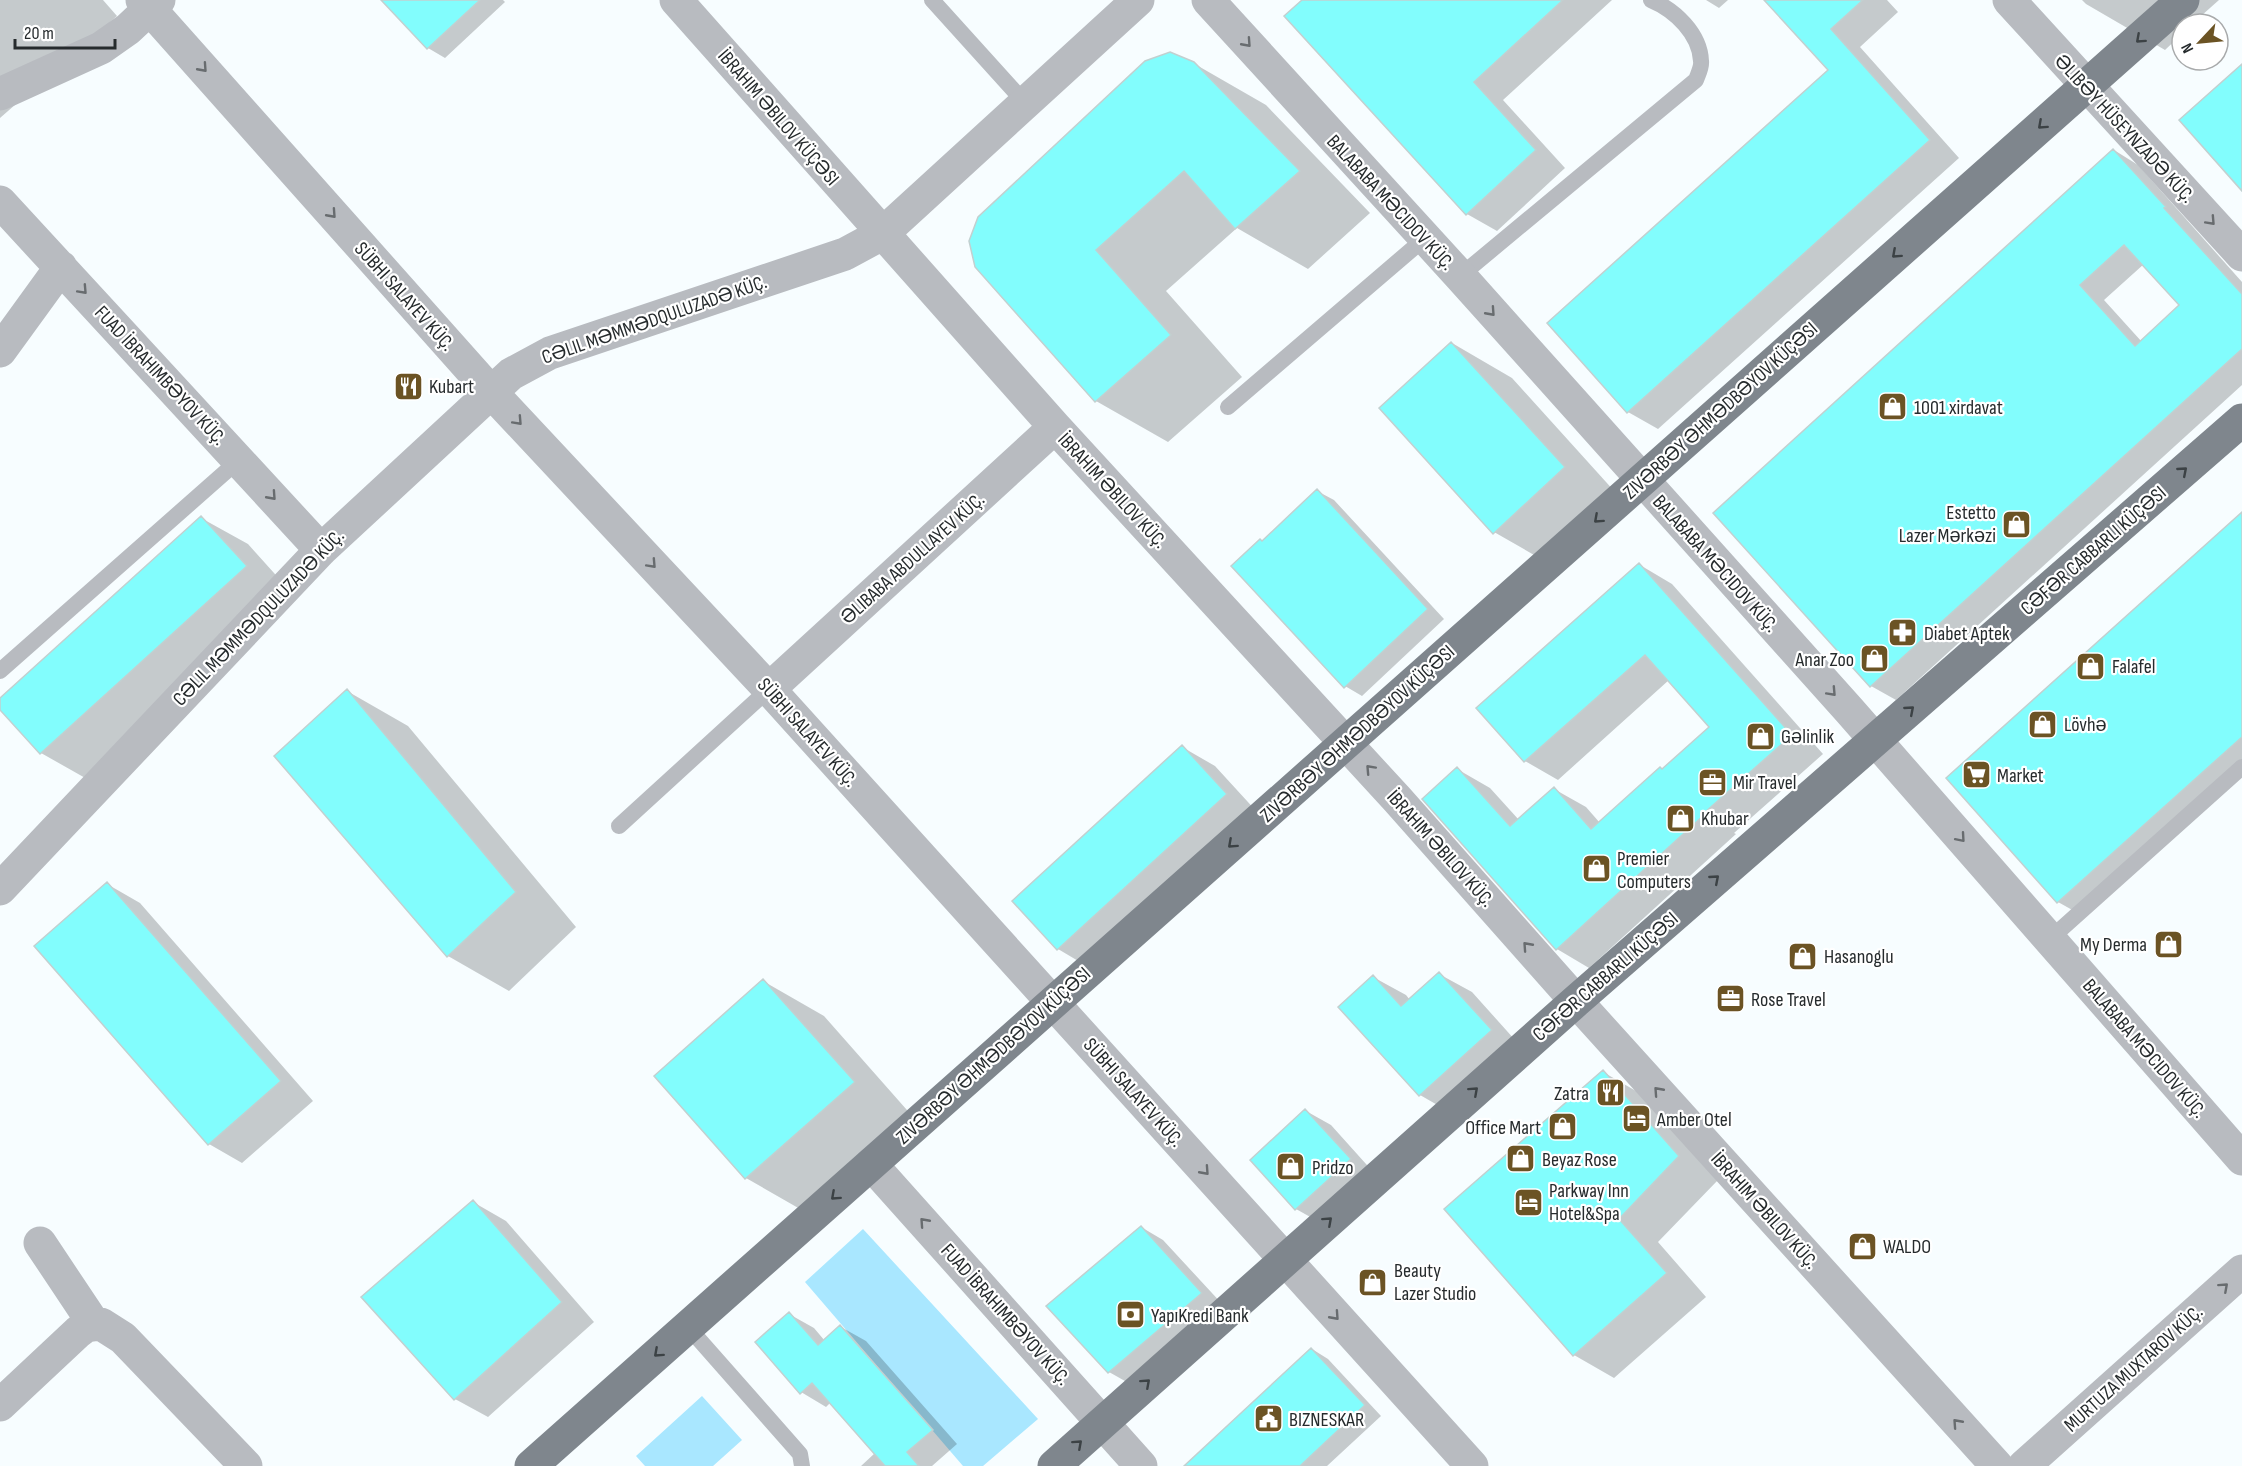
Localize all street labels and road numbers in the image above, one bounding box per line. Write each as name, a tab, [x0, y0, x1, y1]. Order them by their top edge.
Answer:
street label: İBRAHIM ƏBILOV KÜÇƏSI	[712, 44, 844, 191]
street label: ƏLIBƏY HÜSEYNZADƏ KÜÇ.	[2050, 49, 2200, 207]
street label: BALABABA MƏCIDOV KÜÇ.	[1321, 130, 1459, 275]
street label: SÜBHI SALAYEV KÜÇ.	[349, 237, 459, 356]
street label: CƏLIL MƏMMƏDQULUZADƏ KÜÇ.	[539, 270, 770, 370]
street label: FUAD İBRAHIMBƏYOV KÜÇ.	[89, 301, 231, 450]
street label: ZIVƏRBƏY ƏHMƏDBƏYOV KÜÇƏSI	[1619, 317, 1823, 504]
street label: İBRAHIM ƏBILOV KÜÇ.	[1053, 428, 1172, 553]
street label: CƏFƏR CABBARLI KÜÇƏSI	[2016, 481, 2171, 620]
street label: ƏLIBABA ABDULLAYEV KÜÇ.	[836, 488, 990, 630]
street label: BALABABA MƏCIDOV KÜÇ.	[1647, 490, 1783, 637]
street label: CƏLIL MƏMMƏDQULUZADƏ KÜÇ.	[168, 524, 349, 711]
street label: ZIVƏRBƏY ƏHMƏDBƏYOV KÜÇƏSI	[1256, 640, 1460, 827]
street label: SÜBHI SALAYEV KÜÇ.	[752, 673, 862, 792]
street label: İBRAHIM ƏBILOV KÜÇ.	[1381, 785, 1499, 912]
street label: CƏFƏR CABBARLI KÜÇƏSI	[1528, 907, 1683, 1046]
street label: ZIVƏRBƏY ƏHMƏDBƏYOV KÜÇƏSI	[892, 962, 1096, 1149]
street label: BALABABA MƏCIDOV KÜÇ.	[2077, 974, 2211, 1123]
street label: SÜBHI SALAYEV KÜÇ.	[1078, 1033, 1188, 1152]
street label: İBRAHIM ƏBILOV KÜÇ.	[1705, 1147, 1823, 1274]
street label: FUAD İBRAHIMBƏYOV KÜÇ.	[935, 1239, 1075, 1390]
street label: MURTUZA MUXTAROV KÜÇ.	[2059, 1300, 2208, 1437]

